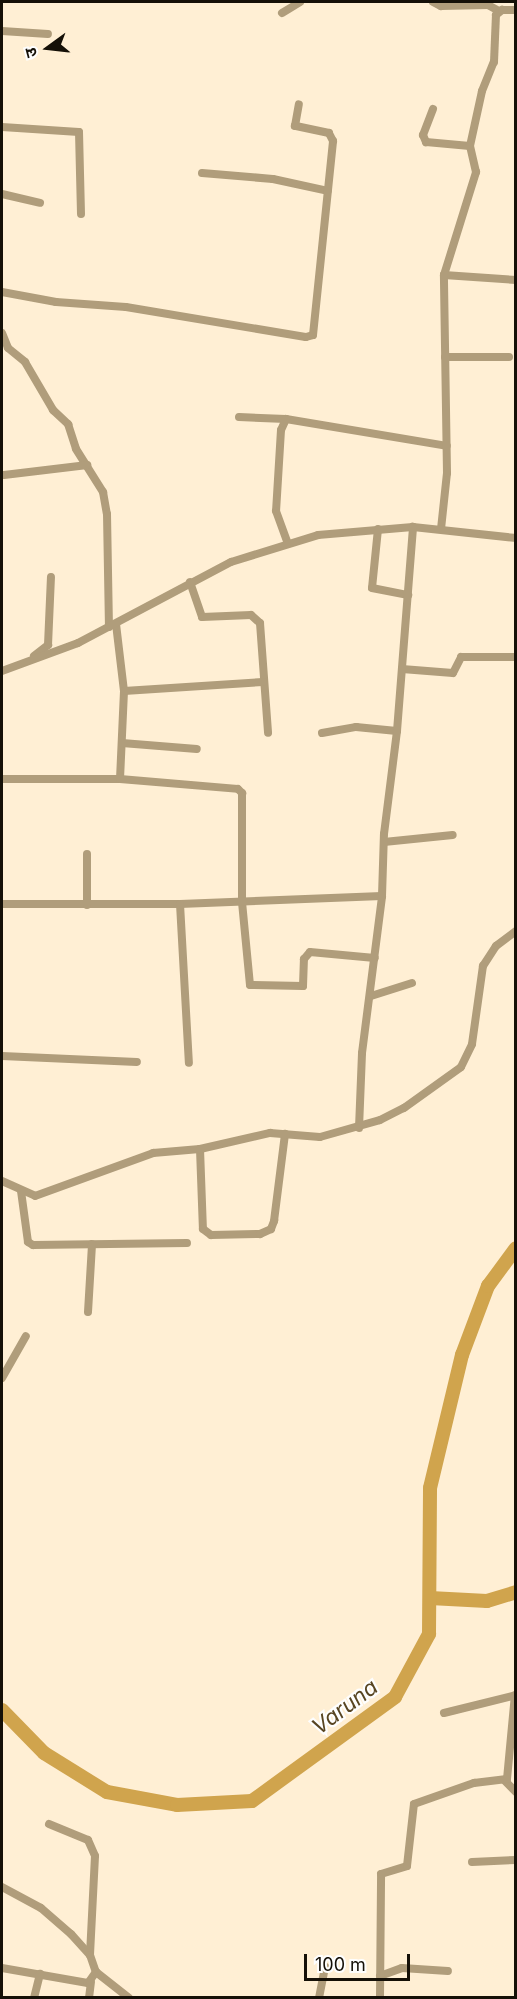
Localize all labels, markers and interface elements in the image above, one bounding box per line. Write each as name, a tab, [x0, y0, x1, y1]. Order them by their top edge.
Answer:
north arrow	[18, 18, 78, 78]
text: उ	[20, 46, 41, 60]
water label: Varuna	[307, 1674, 383, 1740]
scale bar	[307, 1942, 414, 1980]
text: 100 m	[315, 1954, 366, 1975]

